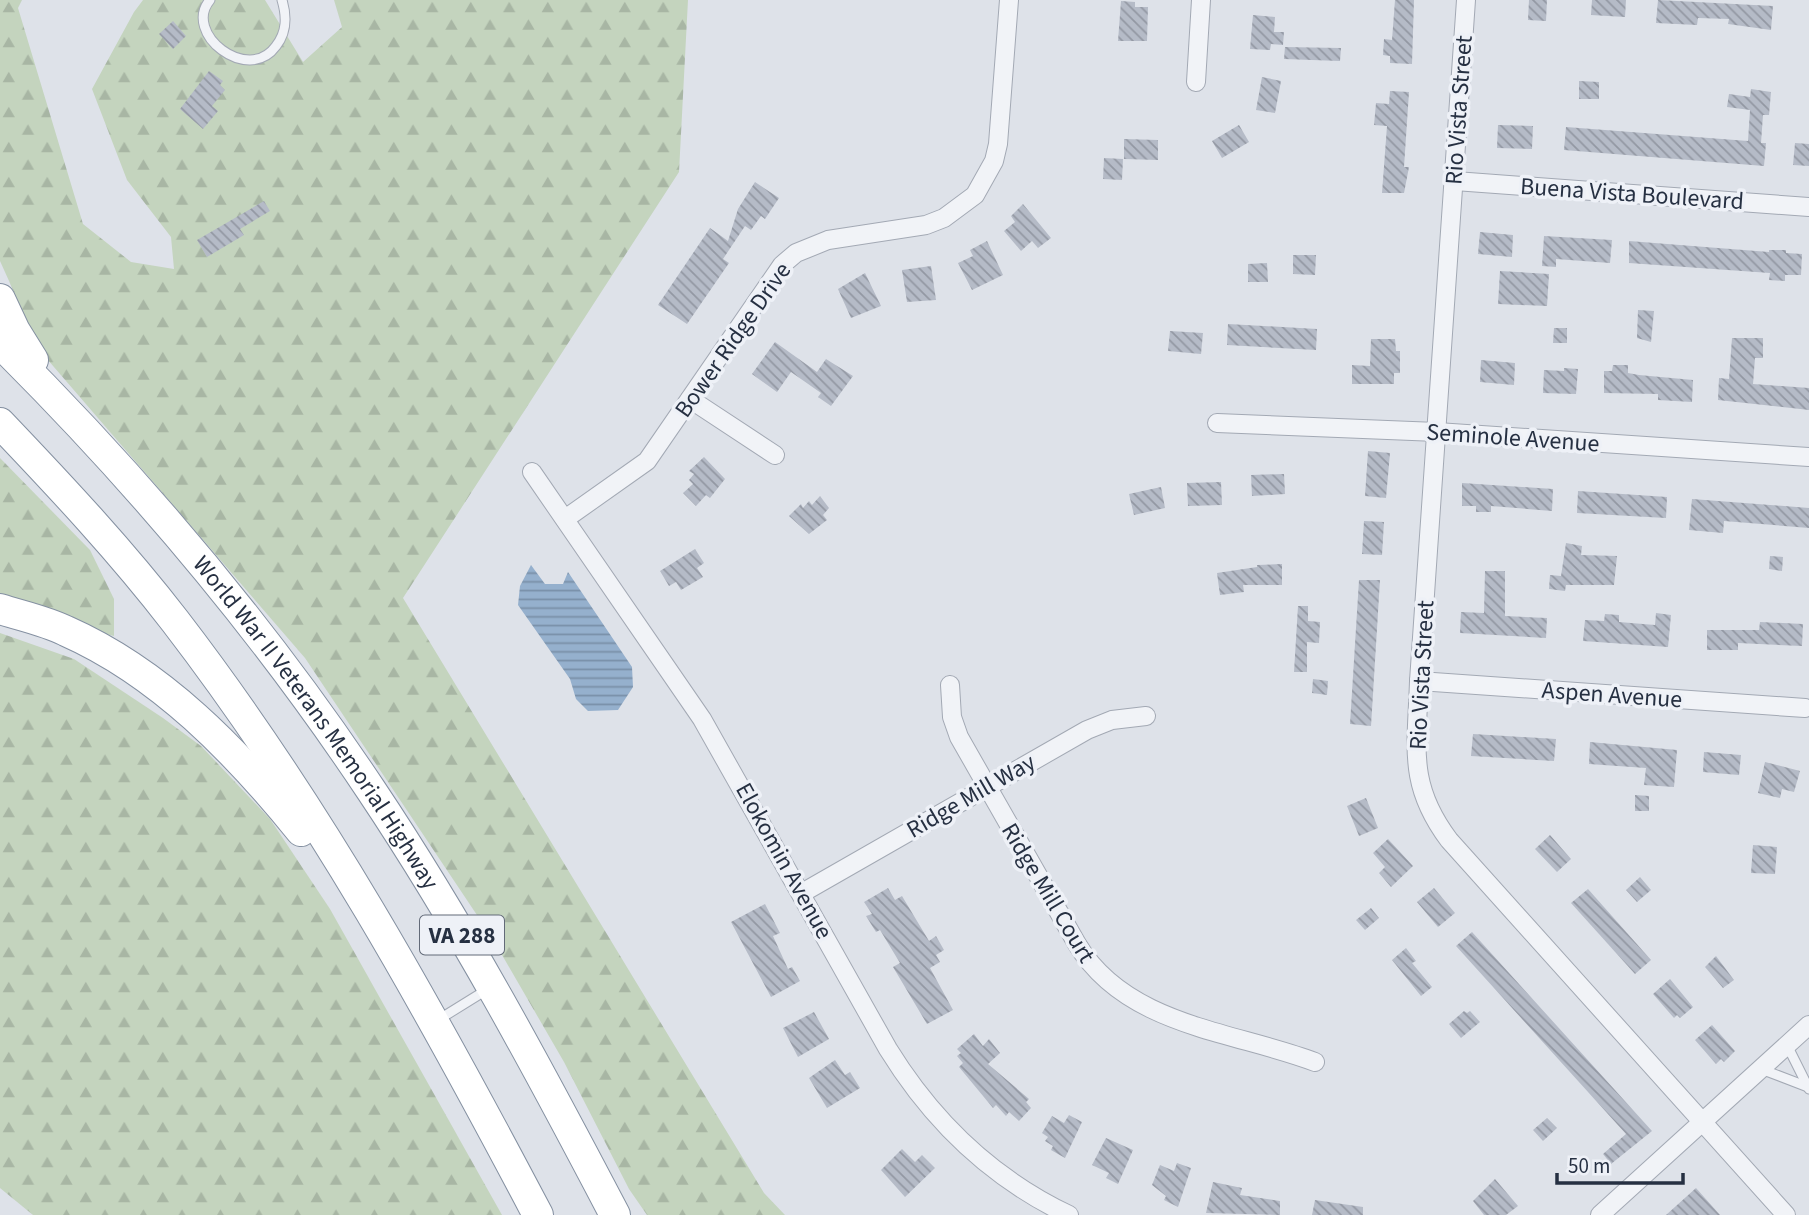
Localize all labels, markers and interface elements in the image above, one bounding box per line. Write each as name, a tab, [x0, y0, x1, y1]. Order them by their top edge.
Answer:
street label: Rio Vista Street	[1436, 34, 1482, 186]
street label: Buena Vista Boulevard	[1519, 169, 1745, 219]
street label: Bower Ridge Drive	[666, 255, 800, 425]
street label: Seminole Avenue	[1425, 414, 1601, 462]
street label: World War II Veterans Memorial Highway	[185, 548, 448, 896]
street label: Rio Vista Street	[1401, 599, 1443, 751]
street label: Aspen Avenue	[1541, 673, 1683, 717]
street label: Ridge Mill Way	[900, 745, 1042, 847]
street label: Elokomin Avenue	[727, 776, 841, 946]
street label: Ridge Mill Court	[992, 816, 1104, 970]
road number: VA 288	[420, 916, 504, 954]
scale bar	[1557, 1142, 1683, 1186]
text: 50 m	[1568, 1151, 1610, 1181]

